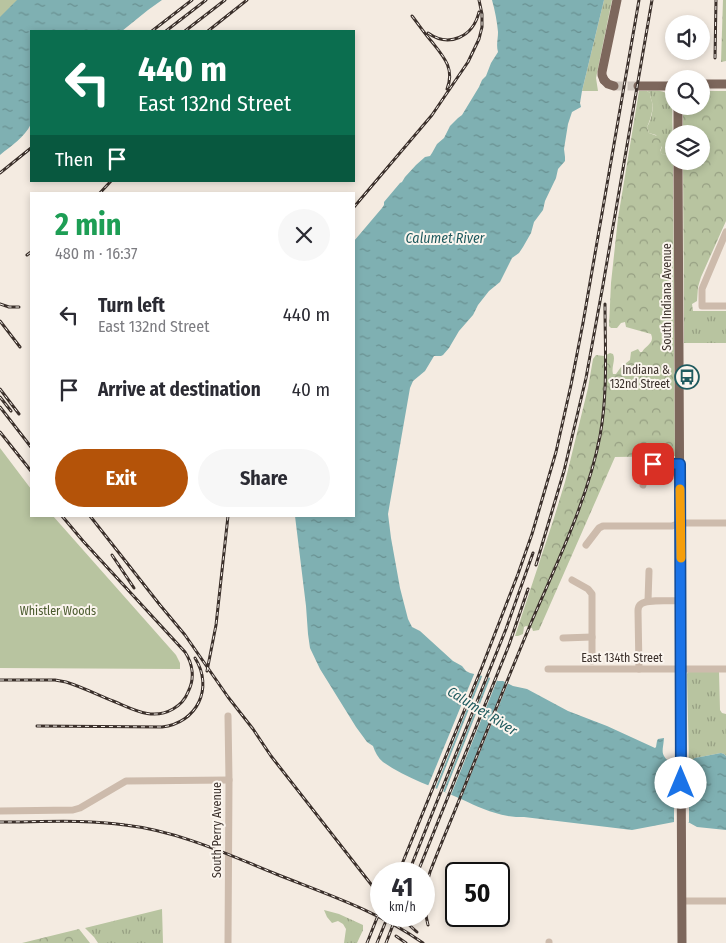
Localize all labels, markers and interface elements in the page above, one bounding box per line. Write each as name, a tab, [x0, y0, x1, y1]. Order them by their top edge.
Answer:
map controls	[665, 15, 710, 170]
button: sound	[665, 15, 710, 60]
text: 440 m	[138, 48, 227, 90]
icon: left	[55, 50, 120, 115]
button: search	[665, 70, 710, 115]
text: East 132nd Street	[138, 90, 291, 117]
button: layers	[665, 125, 710, 170]
icon: arrive	[103, 145, 131, 173]
text: Then	[55, 148, 93, 171]
text: 2 min	[55, 207, 122, 243]
button: close	[278, 209, 330, 261]
water label: Calumet River	[406, 230, 486, 247]
street label: South Indiana Avenue	[660, 243, 674, 351]
text: 480 m · 16:37	[55, 244, 137, 263]
text: Turn left	[98, 294, 165, 317]
icon: left	[55, 301, 83, 329]
text: 440 m	[283, 303, 330, 326]
text: East 132nd Street	[98, 317, 209, 336]
place label: Indiana & 132nd Street	[610, 363, 670, 391]
bus stop icon: Indiana & 132nd Street	[674, 364, 700, 390]
icon: arrive	[55, 376, 83, 404]
text: Arrive at destination	[98, 378, 261, 401]
text: 40 m	[292, 378, 330, 401]
pin	[632, 443, 674, 485]
button: Exit	[55, 449, 188, 507]
button: Share	[198, 449, 330, 507]
icon: arrive	[639, 450, 667, 478]
park label: Whistler Woods	[20, 604, 96, 618]
street label: East 134th Street	[581, 651, 663, 665]
water label: Calumet River	[444, 683, 521, 740]
position arrow	[654, 756, 706, 808]
street label: South Perry Avenue	[210, 782, 224, 878]
speed limit sign: 50	[445, 862, 510, 927]
text: 41	[392, 873, 413, 903]
text: km/h	[389, 900, 416, 914]

